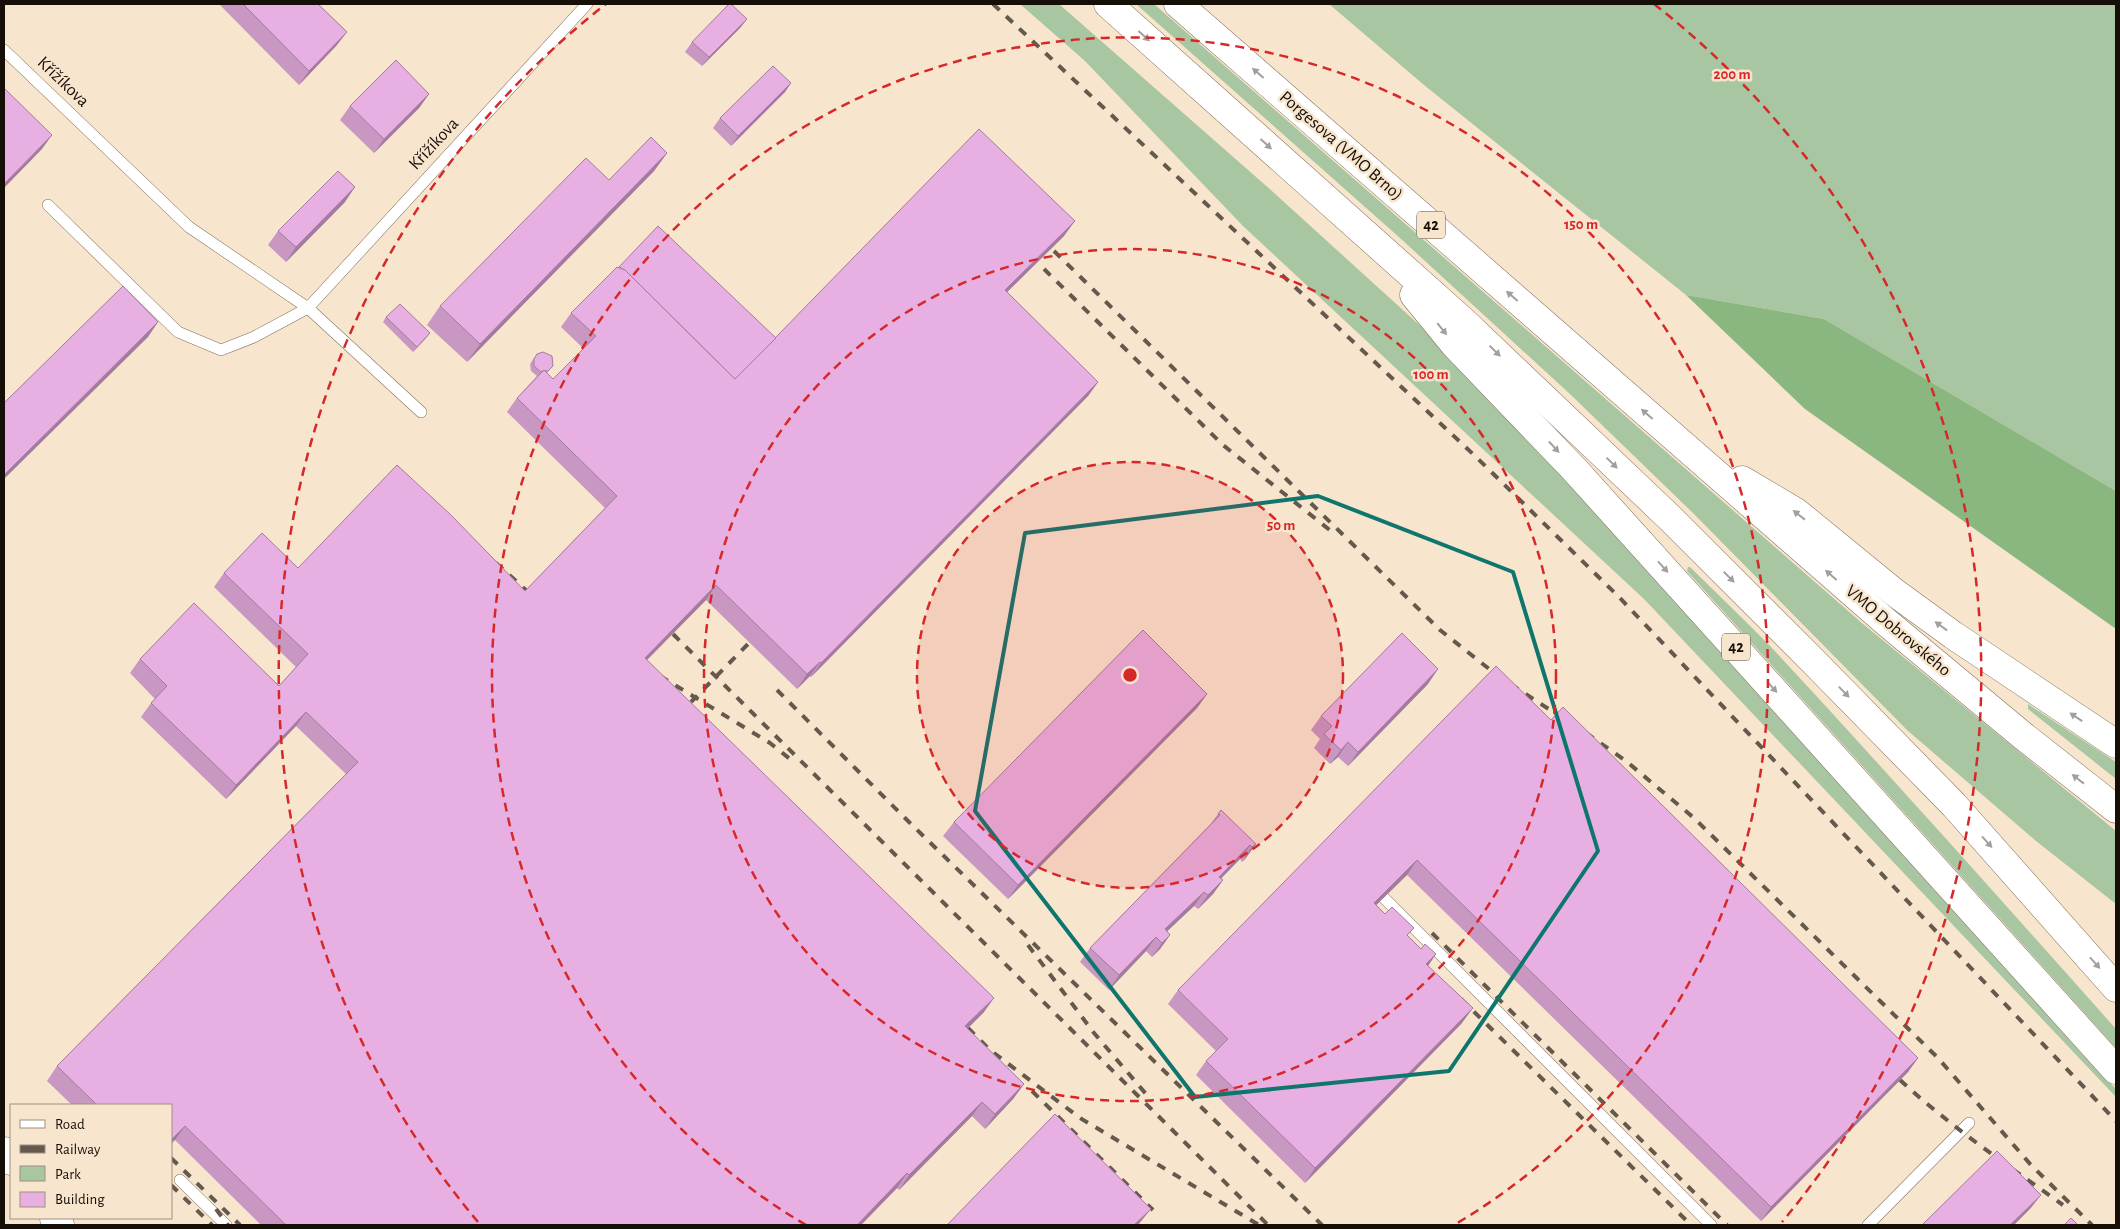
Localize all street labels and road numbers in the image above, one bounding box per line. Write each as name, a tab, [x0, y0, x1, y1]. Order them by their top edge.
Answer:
street label: Křížíkova	[34, 53, 92, 111]
street label: Porgesova (VMO Brno)	[1276, 88, 1406, 204]
street label: Křížíkova	[406, 115, 462, 173]
road number: 42	[1417, 212, 1445, 238]
street label: VMO Dobrovského	[1842, 582, 1954, 680]
road number: 42	[1722, 634, 1750, 660]

